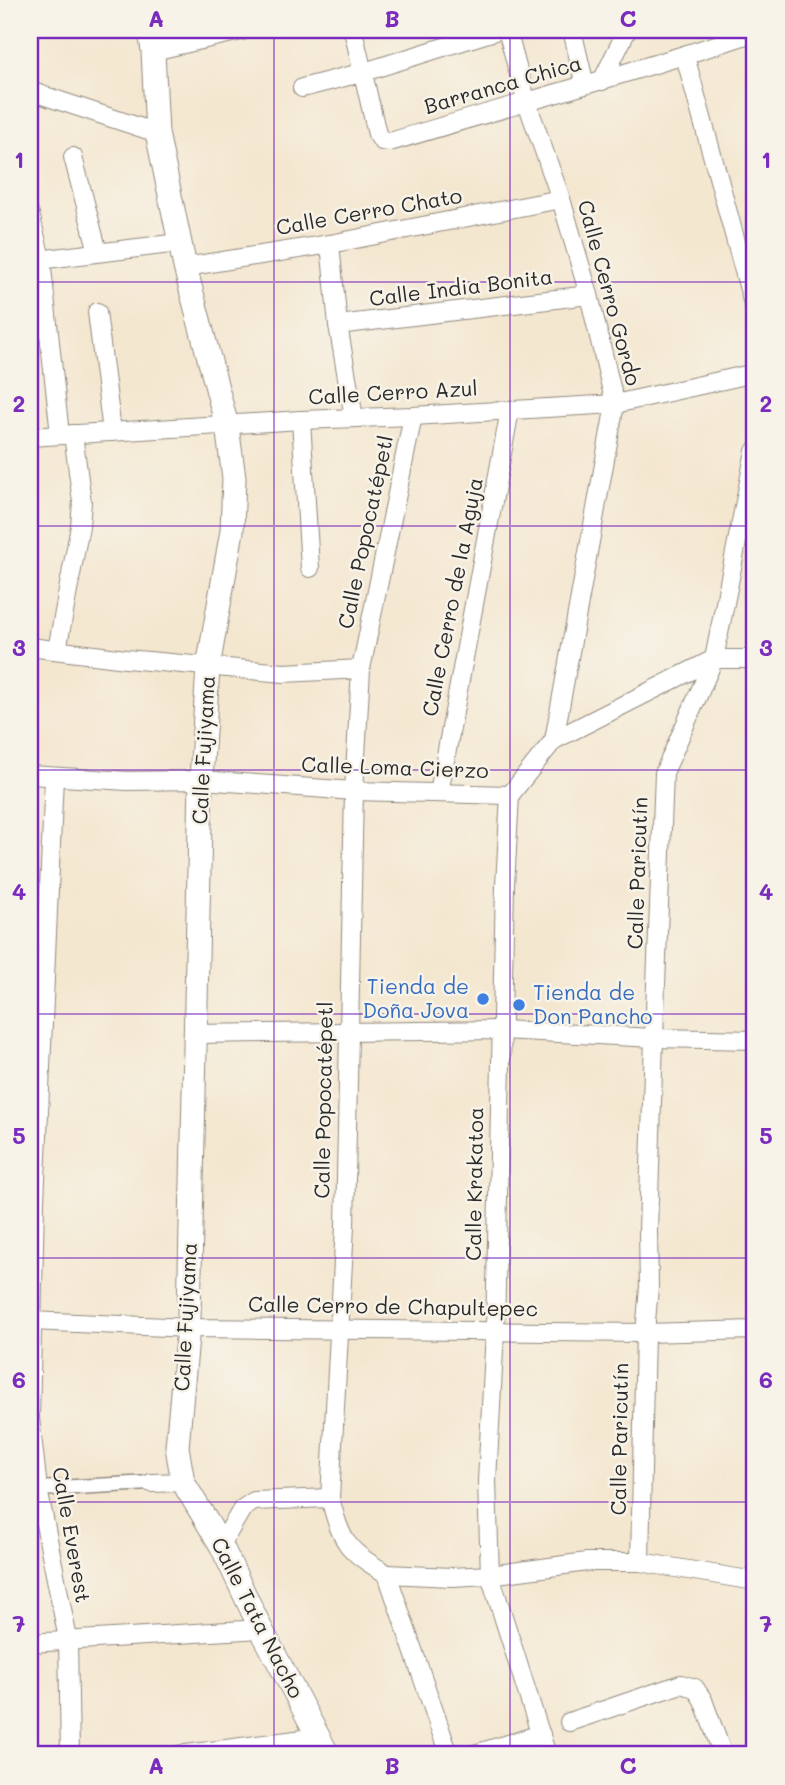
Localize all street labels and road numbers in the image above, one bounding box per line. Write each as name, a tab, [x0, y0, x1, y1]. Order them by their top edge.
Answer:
street label: Barranca Chica	[421, 48, 585, 119]
street label: Calle Cerro Chato	[274, 181, 464, 240]
street label: Calle Cerro Gordo	[573, 197, 648, 388]
street label: Calle India Bonita	[368, 262, 554, 311]
street label: Calle Cerro Azul	[308, 374, 478, 409]
street label: Calle Popocatépetl	[331, 432, 398, 631]
street label: Calle Cerro de la Aguja	[415, 475, 488, 719]
street label: Calle Fujiyama	[185, 675, 220, 825]
street label: Calle Loma Cierzo	[301, 750, 489, 783]
street label: Calle Paricutín	[620, 796, 653, 950]
street label: Calle Popocatépetl	[307, 1001, 338, 1199]
street label: Calle Krakatoa	[459, 1107, 488, 1261]
street label: Calle Fujiyama	[167, 1242, 202, 1392]
street label: Calle Cerro de Chapultepec	[248, 1289, 538, 1322]
street label: Calle Paricutín	[604, 1362, 633, 1515]
street label: Calle Everest	[47, 1465, 98, 1605]
street label: Calle Tata Nacho	[206, 1532, 311, 1702]

